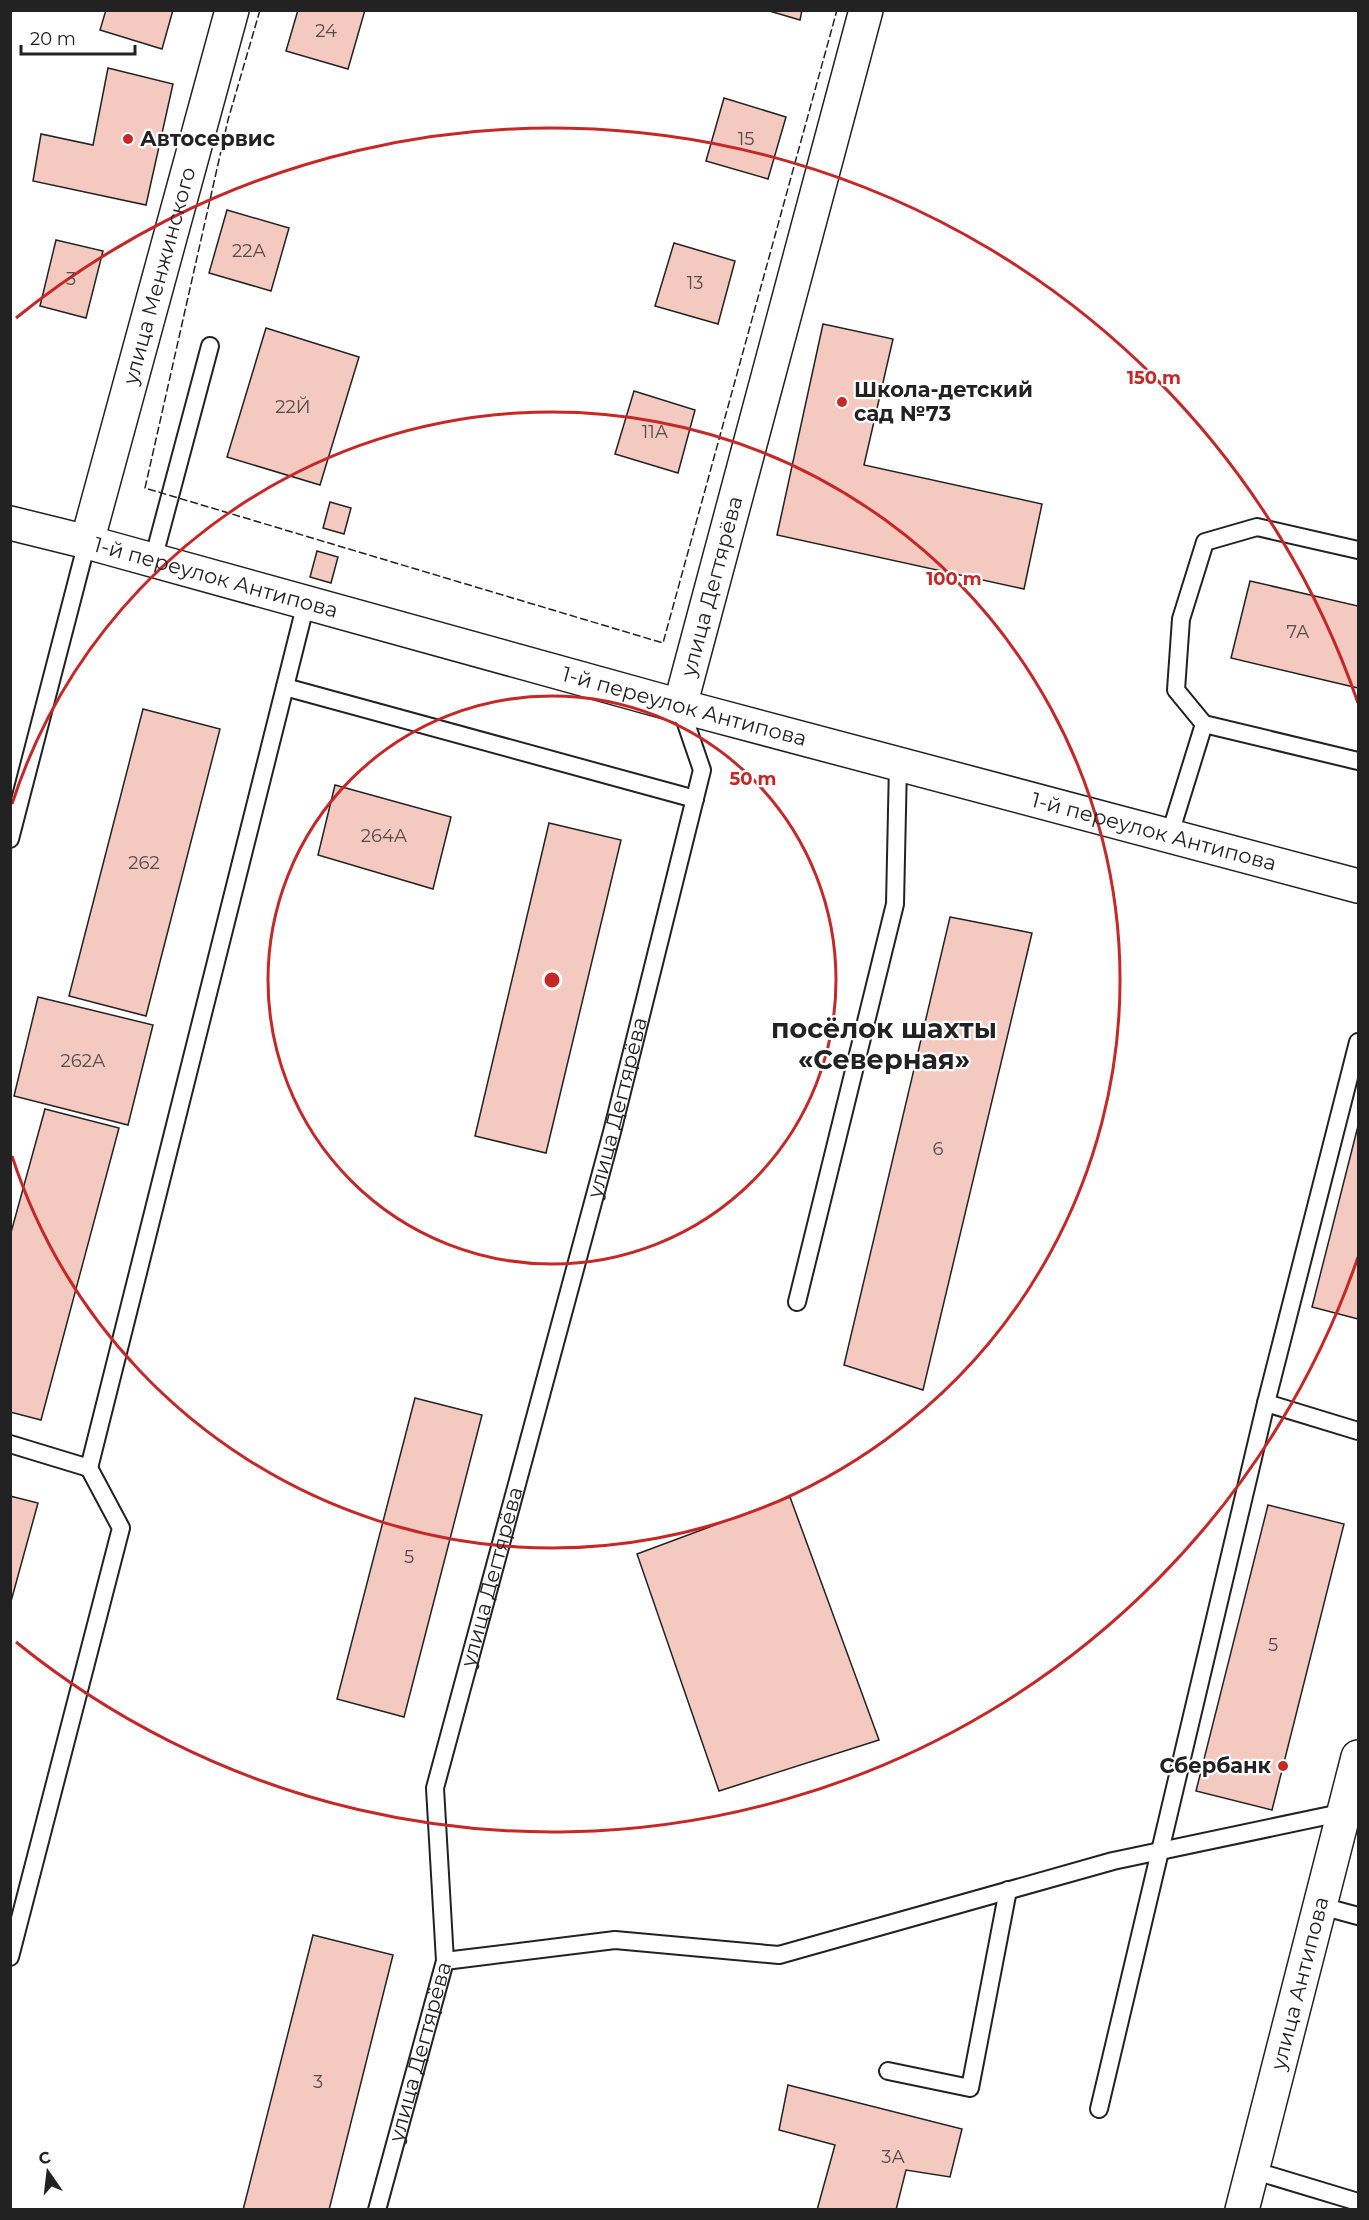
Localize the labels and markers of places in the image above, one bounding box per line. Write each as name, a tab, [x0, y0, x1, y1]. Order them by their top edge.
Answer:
place label: Автосервис	[140, 126, 276, 151]
marker: Автосервис	[121, 132, 135, 146]
place label: Школа-детский сад №73	[854, 377, 1033, 426]
marker: Школа-детский сад №73	[835, 395, 849, 409]
centre of rings	[542, 970, 562, 990]
place label: Сбербанк	[1160, 1753, 1272, 1778]
marker: Сбербанк	[1276, 1759, 1290, 1773]

